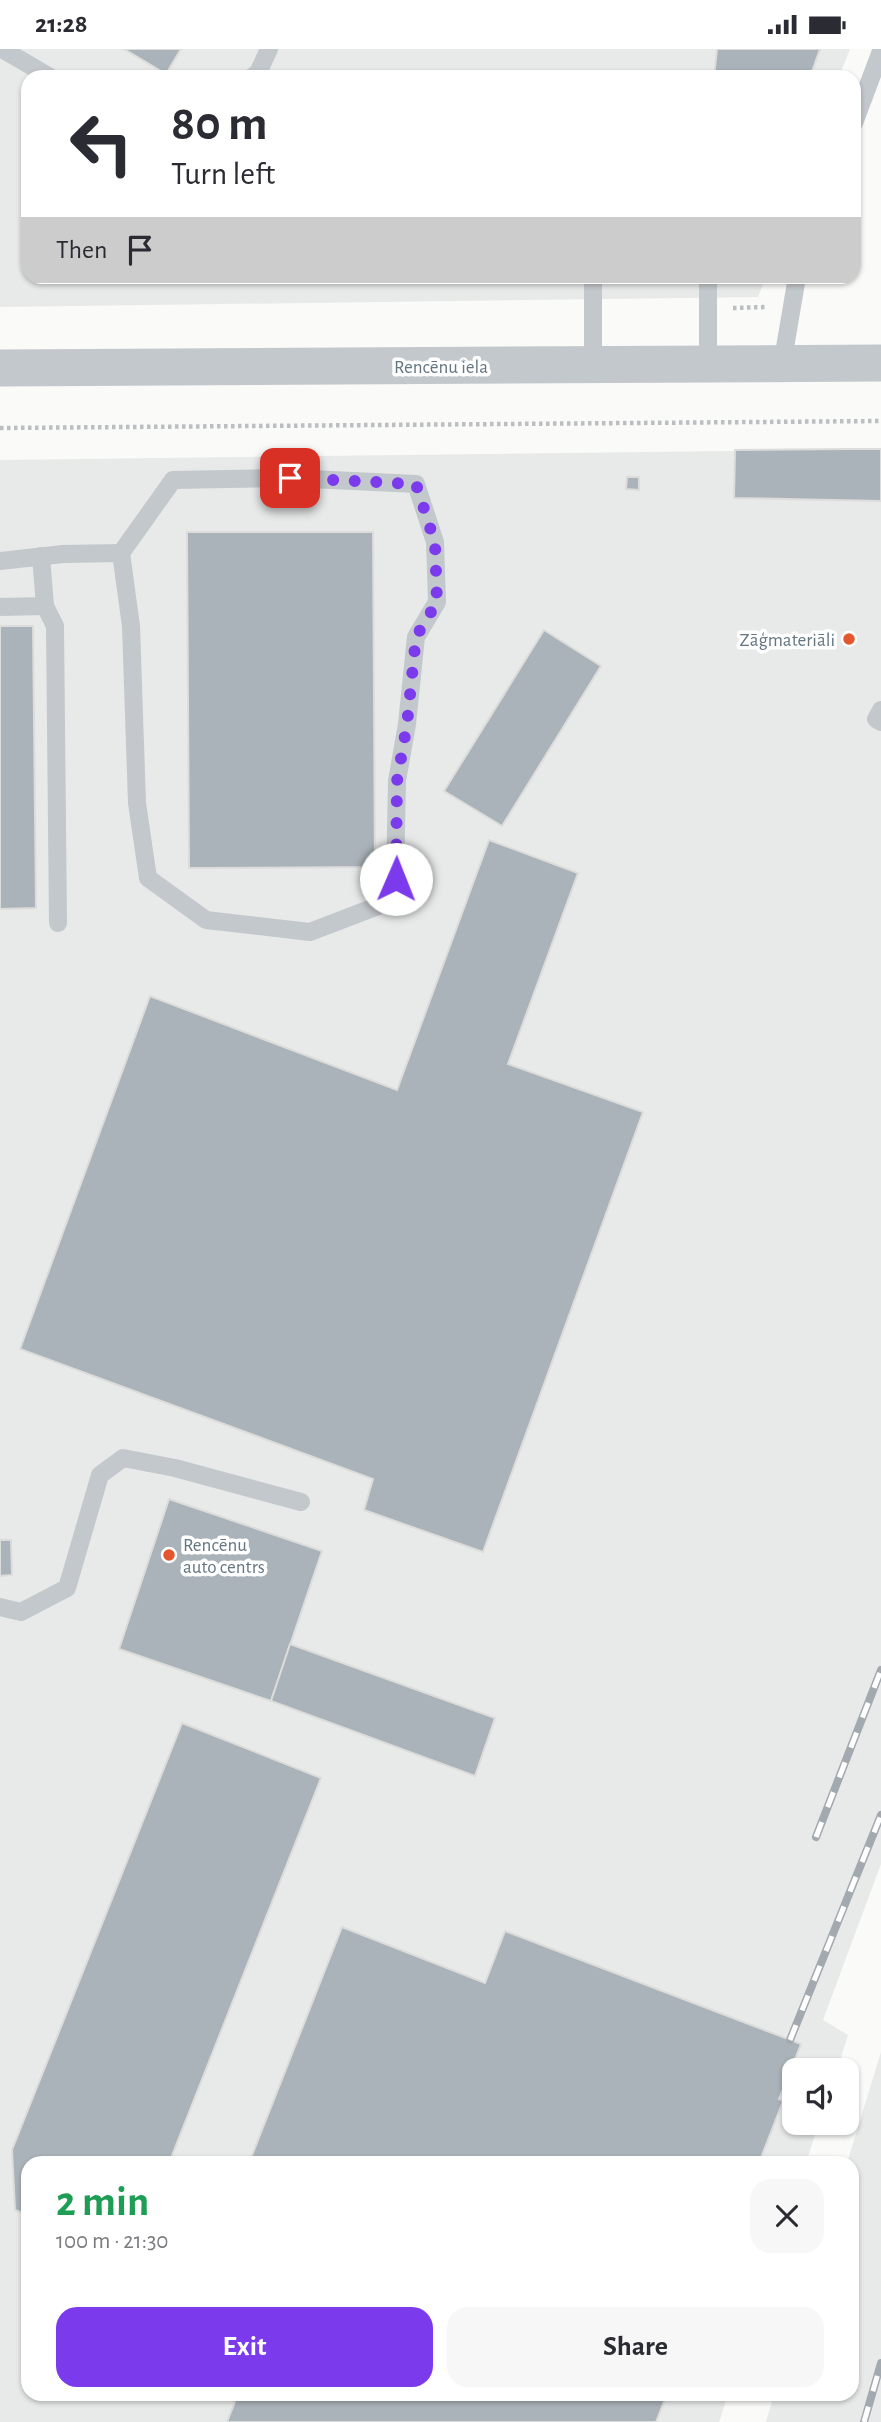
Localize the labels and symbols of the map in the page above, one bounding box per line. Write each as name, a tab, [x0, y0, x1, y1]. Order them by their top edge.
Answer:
street label: Rencēnu iela	[394, 358, 488, 377]
pin	[260, 448, 320, 508]
place label: Zāģmateriāli	[740, 631, 835, 650]
marker: Zāģmateriāli	[841, 631, 857, 647]
position arrow	[359, 842, 433, 916]
place label: Rencēnu auto centrs	[183, 1536, 265, 1577]
marker: Rencēnu auto centrs	[161, 1547, 177, 1563]

